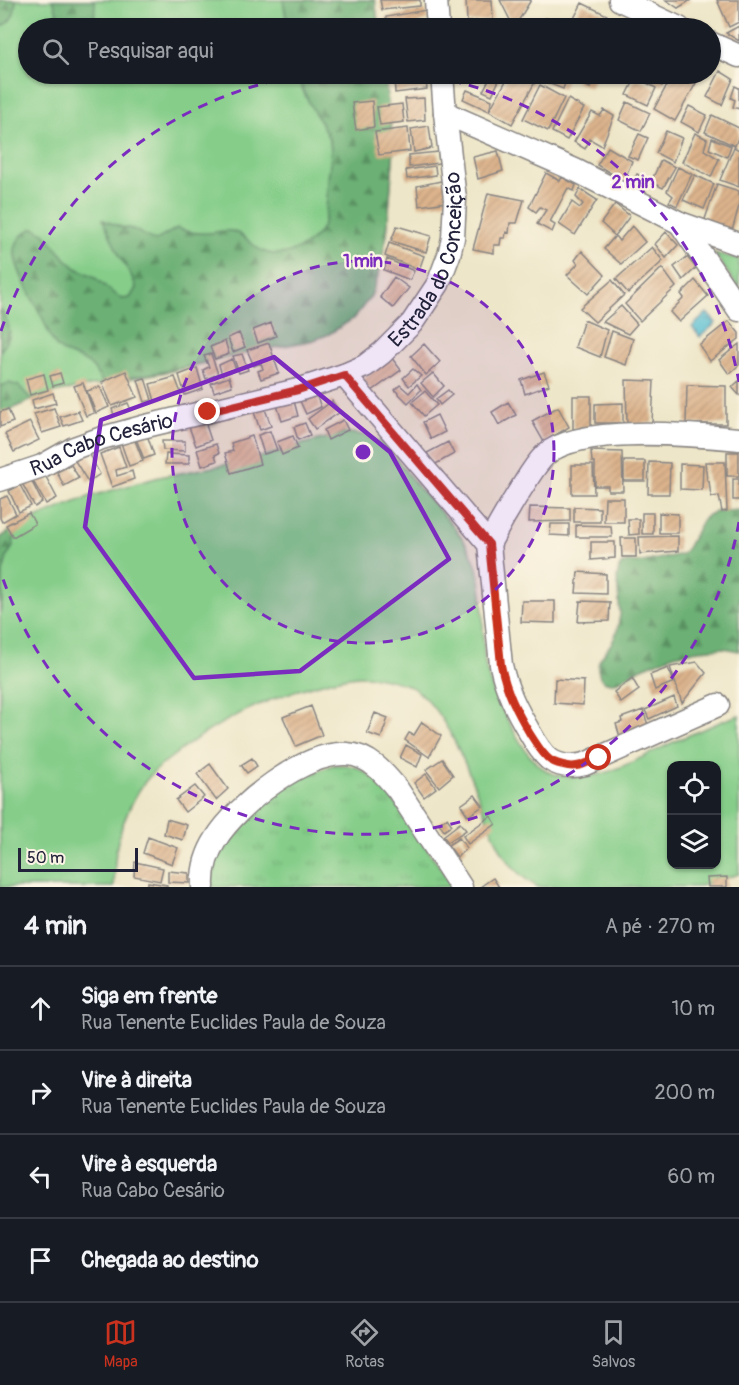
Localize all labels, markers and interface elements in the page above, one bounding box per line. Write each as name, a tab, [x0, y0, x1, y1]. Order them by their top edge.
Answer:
search box	[18, 18, 721, 84]
icon: search	[39, 35, 72, 68]
text: Pesquisar aqui	[87, 37, 213, 65]
street label: Estrada do Conceição	[382, 171, 469, 353]
text: 2 min	[611, 171, 655, 194]
text: 1 min	[343, 250, 383, 273]
route end	[194, 398, 220, 424]
street label: Rua Cabo Cesário	[27, 407, 176, 483]
centre of rings	[353, 442, 373, 462]
route start	[585, 744, 611, 770]
map controls	[667, 761, 721, 869]
button: locate	[667, 761, 721, 815]
button: layers	[667, 815, 721, 869]
scale bar	[18, 845, 138, 872]
text: 50 m	[27, 848, 64, 868]
text: 4 min	[24, 910, 87, 942]
text: A pé · 270 m	[605, 914, 715, 939]
text: Siga em frente	[81, 982, 217, 1010]
icon: ahead	[24, 992, 57, 1025]
text: 10 m	[671, 996, 715, 1021]
text: Rua Tenente Euclides Paula de Souza	[81, 1010, 386, 1035]
text: Vire à direita	[81, 1066, 192, 1094]
icon: right	[24, 1076, 57, 1109]
text: 200 m	[654, 1080, 715, 1105]
text: Rua Tenente Euclides Paula de Souza	[81, 1094, 386, 1119]
text: Vire à esquerda	[81, 1150, 217, 1178]
icon: left	[24, 1160, 57, 1193]
text: 60 m	[668, 1164, 715, 1189]
text: Rua Cabo Cesário	[81, 1178, 225, 1203]
icon: arrive	[24, 1244, 57, 1277]
text: Chegada ao destino	[81, 1246, 259, 1274]
tab: Mapa	[104, 1316, 138, 1372]
tab: Rotas	[345, 1316, 384, 1372]
tab: Salvos	[592, 1316, 635, 1372]

